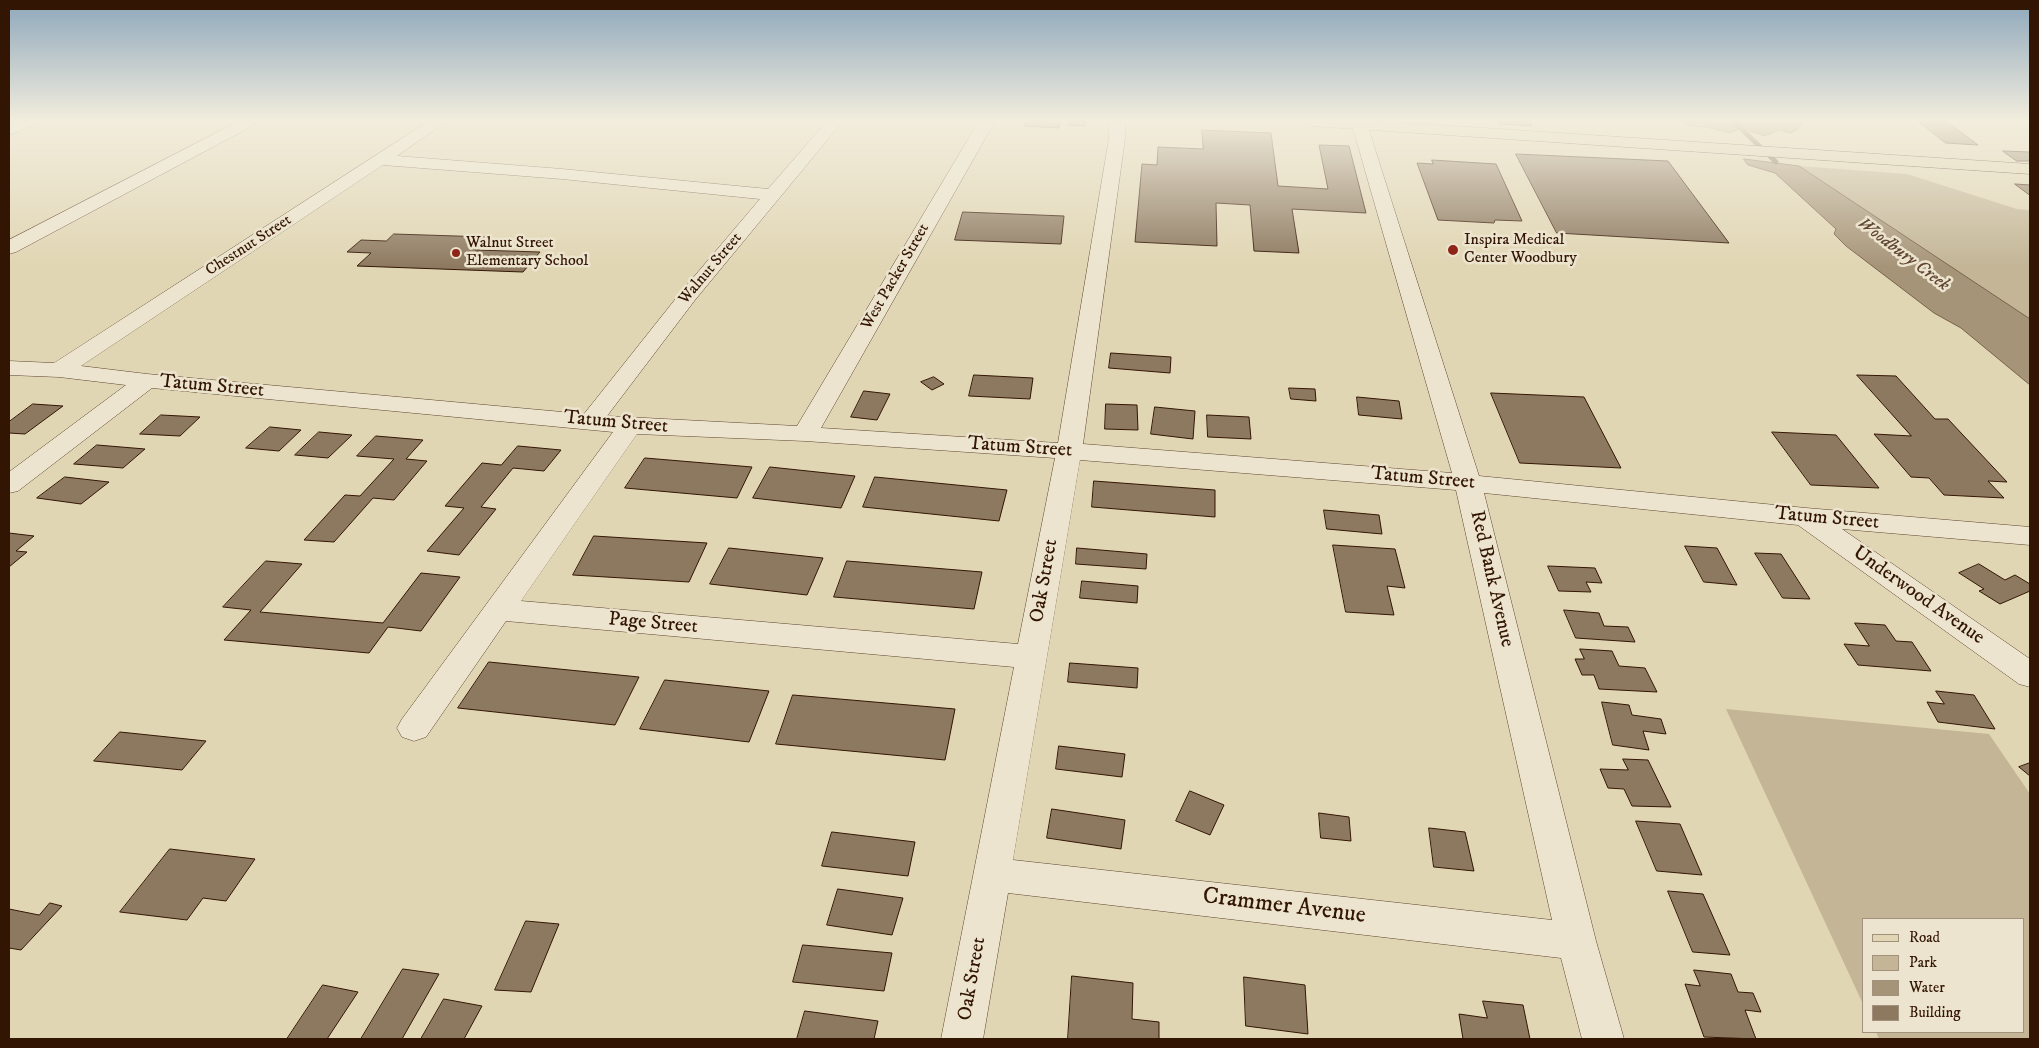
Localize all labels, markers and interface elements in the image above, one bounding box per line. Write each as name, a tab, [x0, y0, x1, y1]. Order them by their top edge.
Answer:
street label: Chestnut Street	[202, 211, 296, 281]
water label: Woodbury Creek	[1853, 213, 1953, 297]
street label: West Packer Street	[858, 221, 934, 333]
street label: Walnut Street	[675, 229, 747, 309]
place label: Inspira Medical Center Woodbury	[1464, 231, 1577, 269]
place label: Walnut Street Elementary School	[466, 234, 588, 272]
marker: Inspira Medical Center Woodbury	[1446, 243, 1460, 257]
marker: Walnut Street Elementary School	[450, 247, 462, 259]
street label: Tatum Street	[159, 370, 265, 404]
street label: Tatum Street	[563, 406, 669, 440]
street label: Tatum Street	[967, 432, 1073, 464]
street label: Tatum Street	[1370, 462, 1476, 496]
street label: Tatum Street	[1774, 502, 1880, 536]
street label: Red Bank Avenue	[1464, 508, 1518, 650]
street label: Oak Street	[1026, 537, 1064, 625]
street label: Underwood Avenue	[1847, 542, 1989, 650]
street label: Page Street	[607, 608, 699, 640]
street label: Crammer Avenue	[1201, 883, 1367, 931]
legend	[1862, 918, 2024, 1033]
text: Road	[1909, 928, 1940, 947]
street label: Oak Street	[954, 935, 992, 1023]
text: Park	[1909, 953, 1937, 972]
text: Water	[1909, 978, 1945, 997]
text: Building	[1909, 1003, 1961, 1022]

